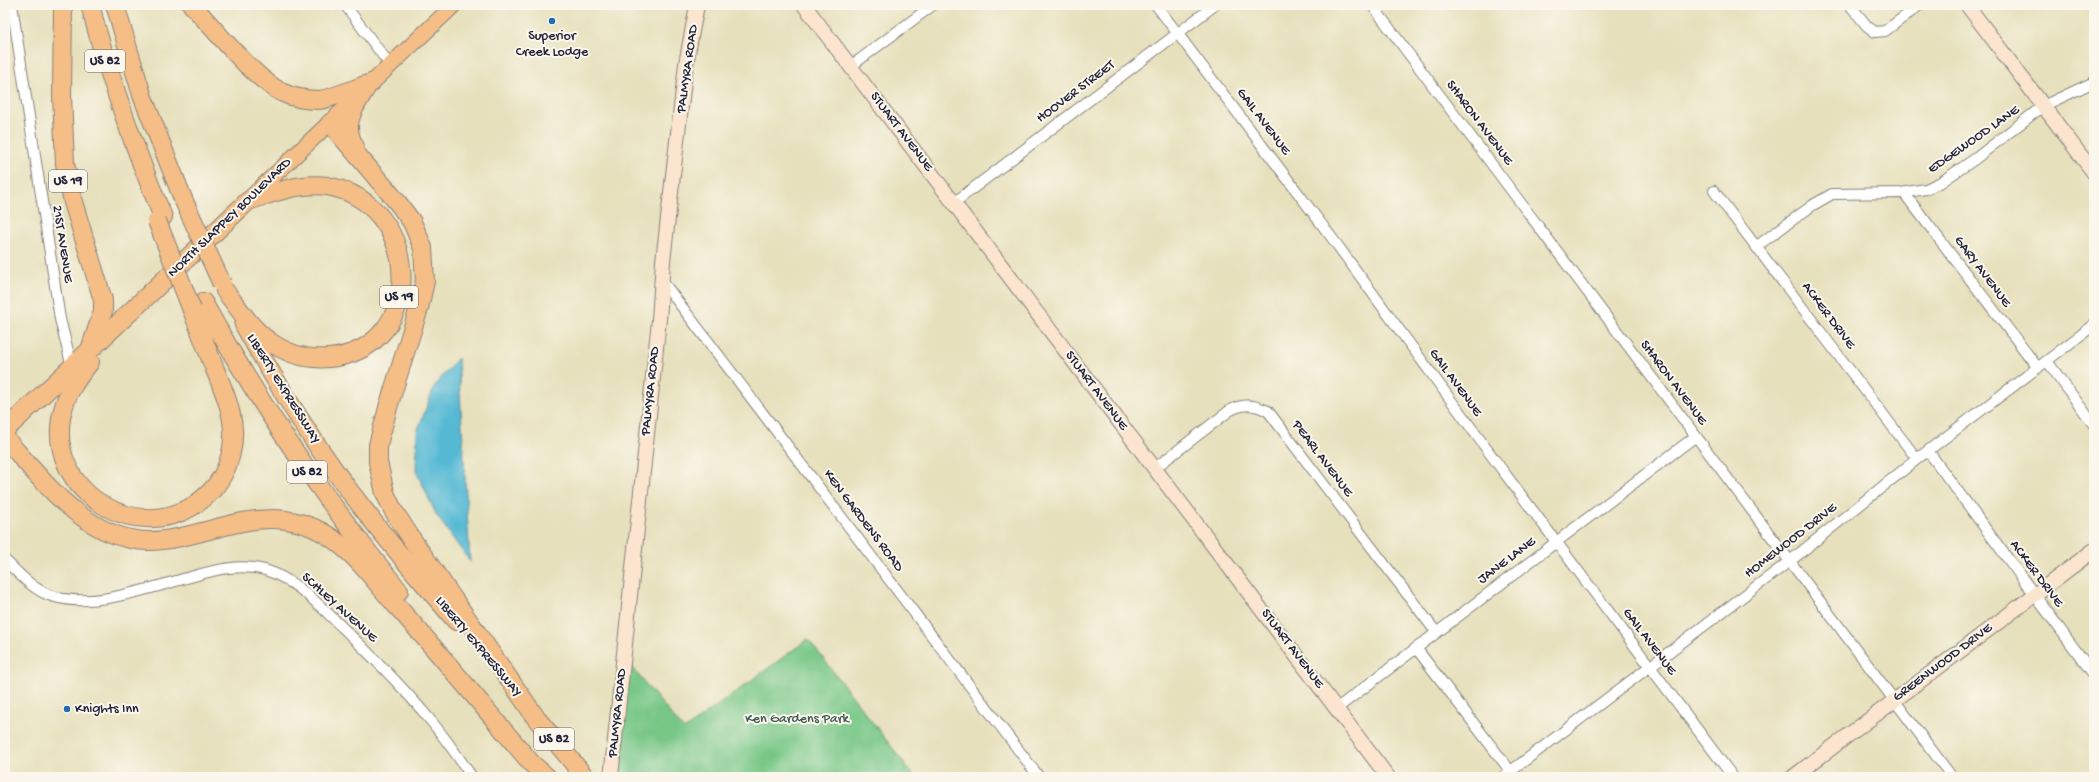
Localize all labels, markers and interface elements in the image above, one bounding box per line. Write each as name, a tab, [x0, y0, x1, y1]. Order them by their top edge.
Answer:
marker: Superior Creek Lodge	[547, 16, 557, 26]
street label: PALMYRA ROAD	[673, 23, 703, 115]
place label: Superior Creek Lodge	[516, 28, 589, 61]
road number: US 82	[85, 50, 125, 72]
street label: HOOVER STREET	[1033, 57, 1119, 127]
street label: SHARON AVENUE	[1442, 77, 1517, 170]
street label: GAIL AVENUE	[1232, 85, 1295, 160]
street label: STUART AVENUE	[866, 89, 937, 176]
street label: EDGEWOOD LANE	[1925, 101, 2024, 178]
street label: NORTH SLAPPEY BOULEVARD	[165, 154, 296, 282]
road number: US 19	[49, 170, 87, 192]
street label: 21ST AVENUE	[47, 204, 77, 285]
street label: GARY AVENUE	[1950, 233, 2015, 312]
street label: ACKER DRIVE	[1797, 279, 1859, 354]
road number: US 19	[380, 286, 418, 308]
street label: LIBERTY EXPRESSWAY	[242, 331, 324, 447]
street label: SHARON AVENUE	[1636, 337, 1711, 430]
street label: PALMYRA ROAD	[638, 345, 664, 437]
street label: GAIL AVENUE	[1425, 346, 1486, 421]
street label: STUART AVENUE	[1061, 348, 1132, 435]
street label: PEARL AVENUE	[1287, 417, 1357, 502]
road number: US 82	[287, 461, 327, 483]
street label: KEN GARDENS ROAD	[819, 467, 907, 576]
street label: HOMEWOOD DRIVE	[1741, 499, 1842, 582]
street label: JANE LANE	[1475, 533, 1540, 588]
street label: ACKER DRIVE	[2005, 537, 2067, 612]
street label: SCHLEY AVENUE	[297, 569, 381, 647]
street label: LIBERTY EXPRESSWAY	[431, 593, 525, 701]
street label: GAIL AVENUE	[1618, 605, 1681, 680]
street label: STUART AVENUE	[1257, 606, 1328, 693]
street label: GREENWOOD DRIVE	[1890, 619, 1997, 706]
street label: PALMYRA ROAD	[605, 667, 631, 759]
place label: Knights Inn	[75, 701, 139, 718]
marker: Knights Inn	[62, 704, 72, 714]
park label: Ken Gardens Park	[745, 711, 851, 728]
road number: US 82	[534, 728, 574, 750]

